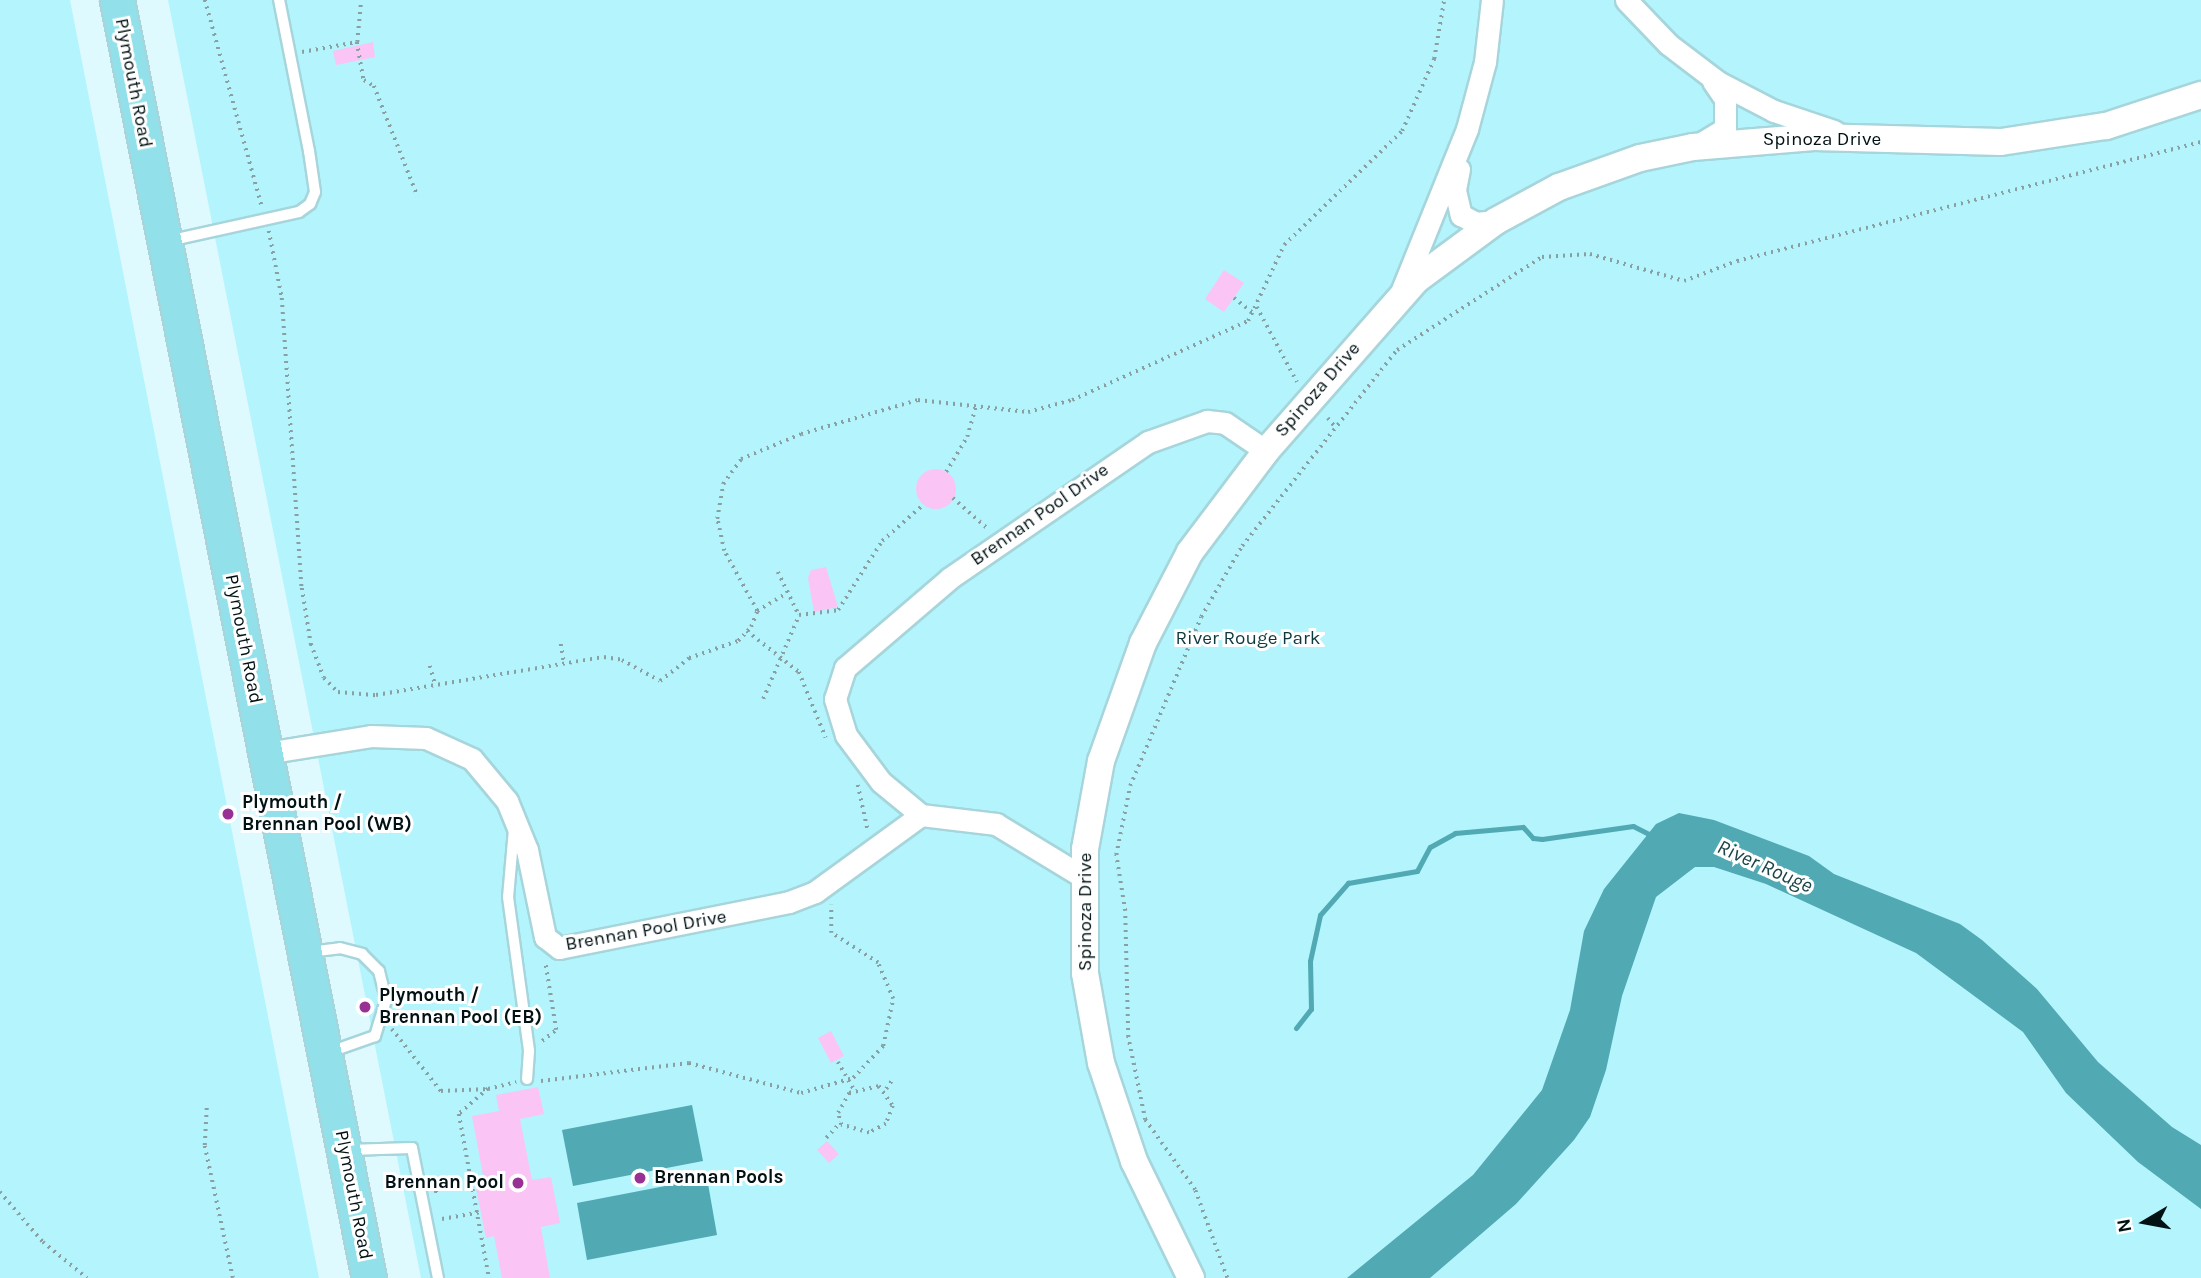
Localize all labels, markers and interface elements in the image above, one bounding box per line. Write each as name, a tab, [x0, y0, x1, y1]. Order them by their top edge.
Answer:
street label: Plymouth Road	[109, 16, 157, 150]
street label: Spinoza Drive	[1763, 129, 1881, 151]
street label: Spinoza Drive	[1271, 338, 1365, 442]
street label: Brennan Pool Drive	[967, 459, 1113, 571]
street label: Plymouth Road	[219, 572, 267, 706]
park label: River Rouge Park	[1175, 628, 1321, 650]
place label: Plymouth / Brennan Pool (WB)	[242, 792, 412, 836]
marker: Plymouth / Brennan Pool (WB)	[220, 806, 236, 822]
water label: River Rouge	[1713, 834, 1817, 898]
street label: Spinoza Drive	[1075, 853, 1097, 971]
street label: Brennan Pool Drive	[564, 906, 728, 956]
place label: Plymouth / Brennan Pool (EB)	[379, 985, 542, 1029]
marker: Plymouth / Brennan Pool (EB)	[357, 999, 373, 1015]
street label: Plymouth Road	[329, 1128, 377, 1262]
place label: Brennan Pools	[654, 1167, 784, 1189]
marker: Brennan Pools	[632, 1170, 648, 1186]
place label: Brennan Pool	[384, 1172, 504, 1194]
marker: Brennan Pool	[510, 1175, 526, 1191]
north arrow	[2110, 1187, 2180, 1257]
text: N	[2112, 1217, 2136, 1234]

